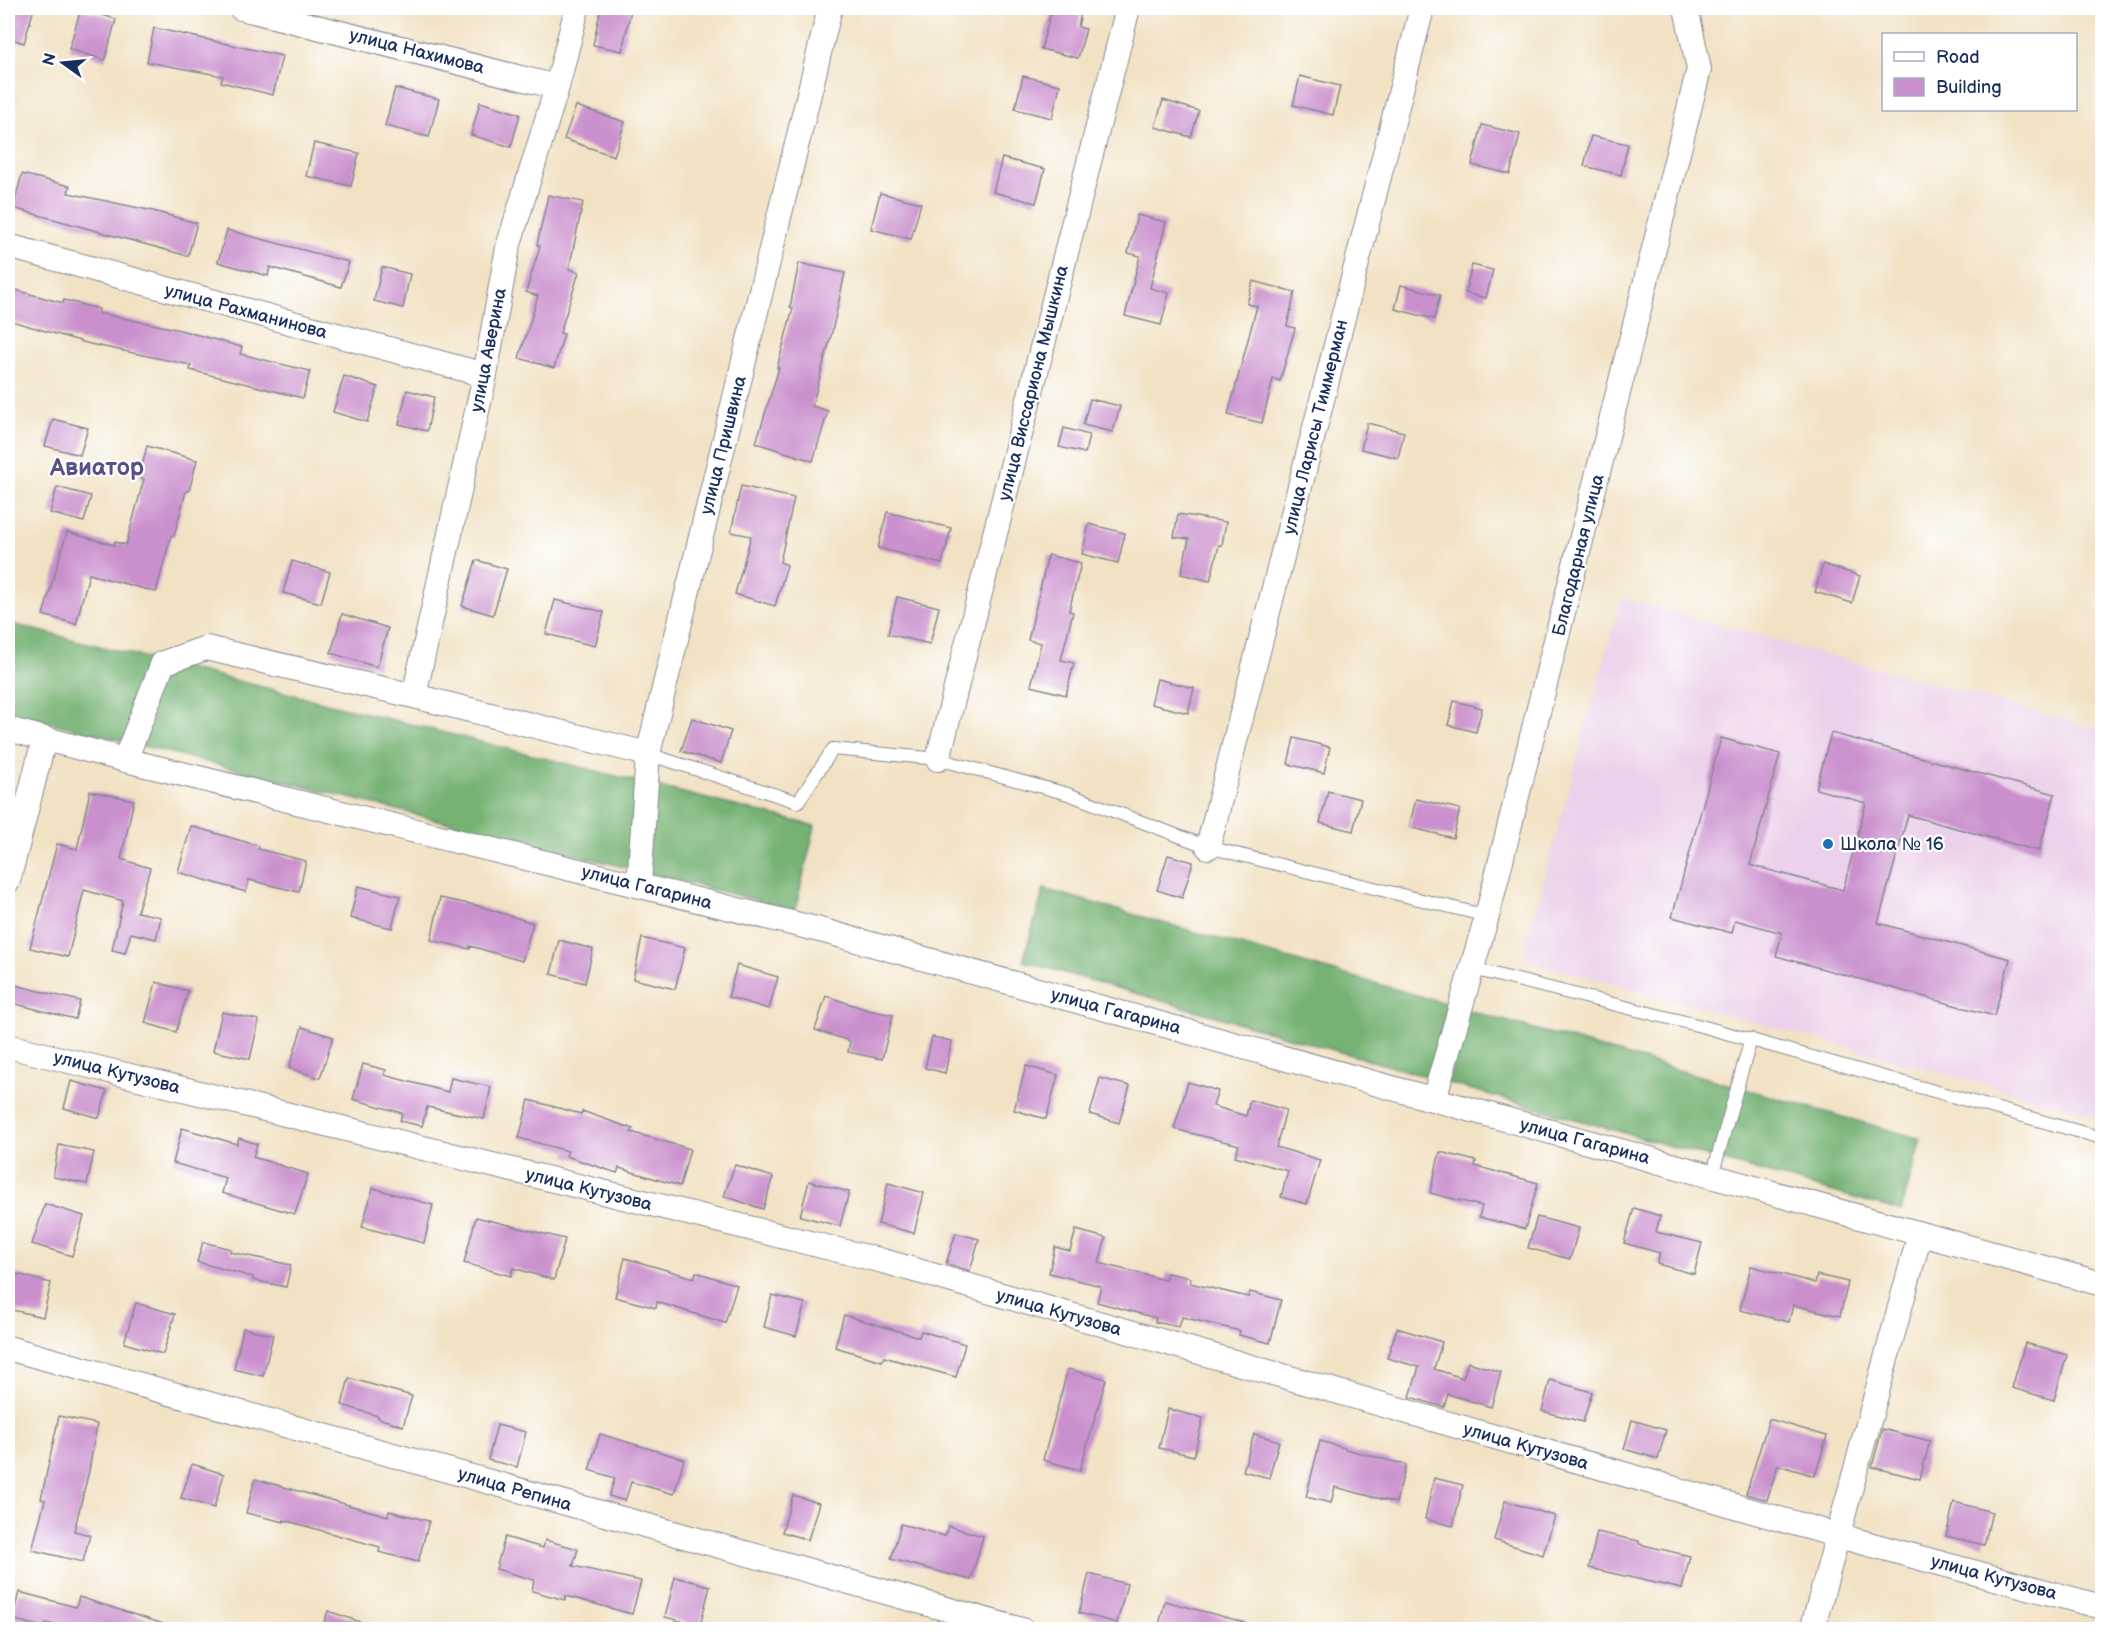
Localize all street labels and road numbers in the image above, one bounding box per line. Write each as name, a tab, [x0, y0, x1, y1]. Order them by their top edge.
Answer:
street label: улица Нахимова	[347, 25, 487, 78]
street label: улица Виссариона Мышкина	[994, 263, 1073, 503]
street label: улица Рахманинова	[162, 280, 330, 343]
street label: улица Аверина	[466, 286, 511, 414]
street label: улица Ларисы Тиммерман	[1279, 318, 1352, 537]
street label: улица Пришвина	[696, 373, 751, 517]
street label: Благодарная улица	[1548, 472, 1609, 638]
street label: улица Гагарина	[580, 861, 715, 914]
street label: улица Гагарина	[1049, 984, 1183, 1039]
street label: улица Кутузова	[52, 1047, 183, 1098]
street label: улица Гагарина	[1518, 1114, 1652, 1169]
street label: улица Кутузова	[524, 1164, 655, 1215]
street label: улица Кутузова	[994, 1285, 1124, 1340]
street label: улица Кутузова	[1461, 1419, 1591, 1474]
street label: улица Репина	[456, 1463, 575, 1516]
street label: улица Кутузова	[1929, 1551, 2059, 1604]

